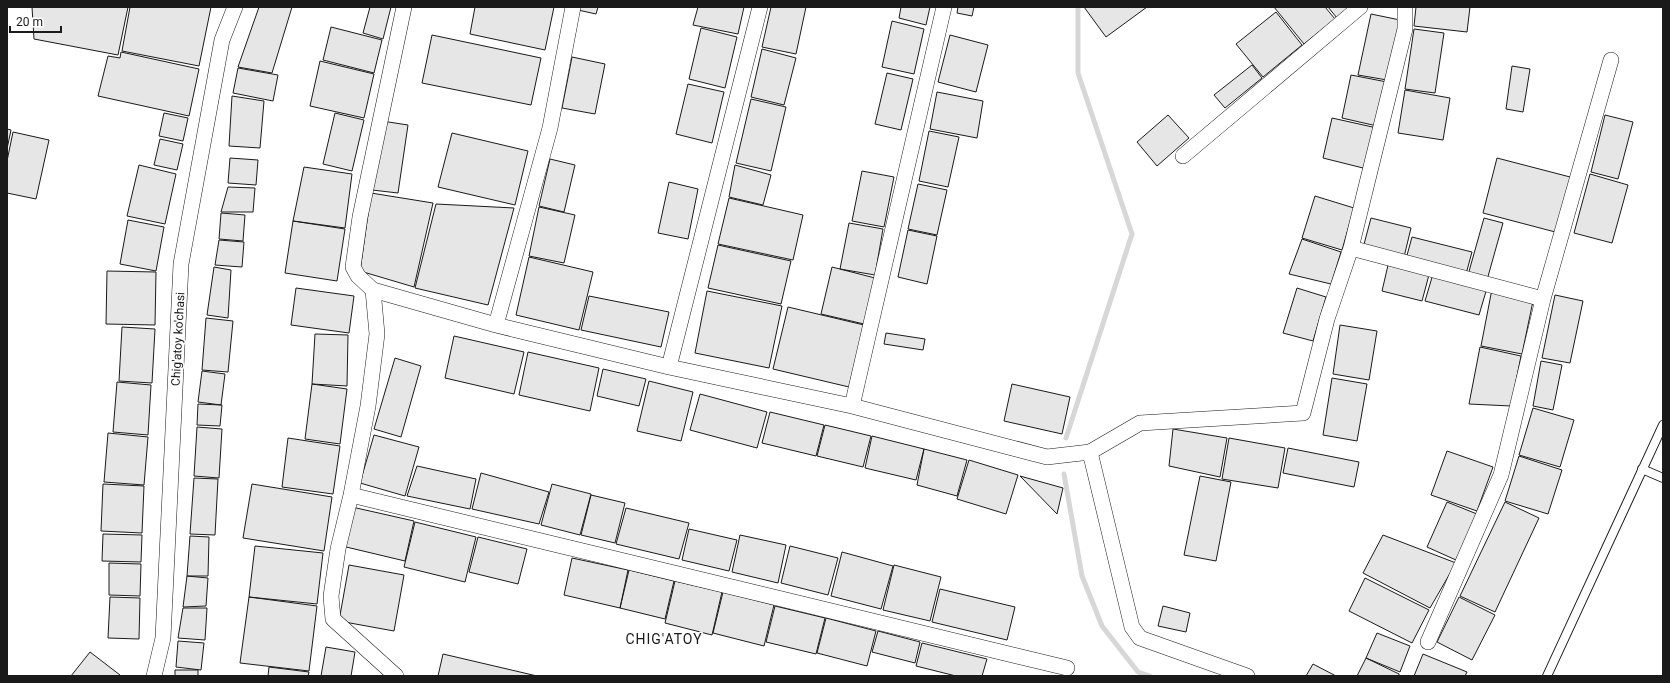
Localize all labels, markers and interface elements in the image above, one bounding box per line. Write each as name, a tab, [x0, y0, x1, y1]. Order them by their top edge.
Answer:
scale bar	[10, 8, 61, 34]
text: 20 m	[16, 15, 43, 29]
street label: Chig'atoy ko'chasi	[169, 292, 187, 386]
district label: CHIG'ATOY	[625, 631, 703, 647]

